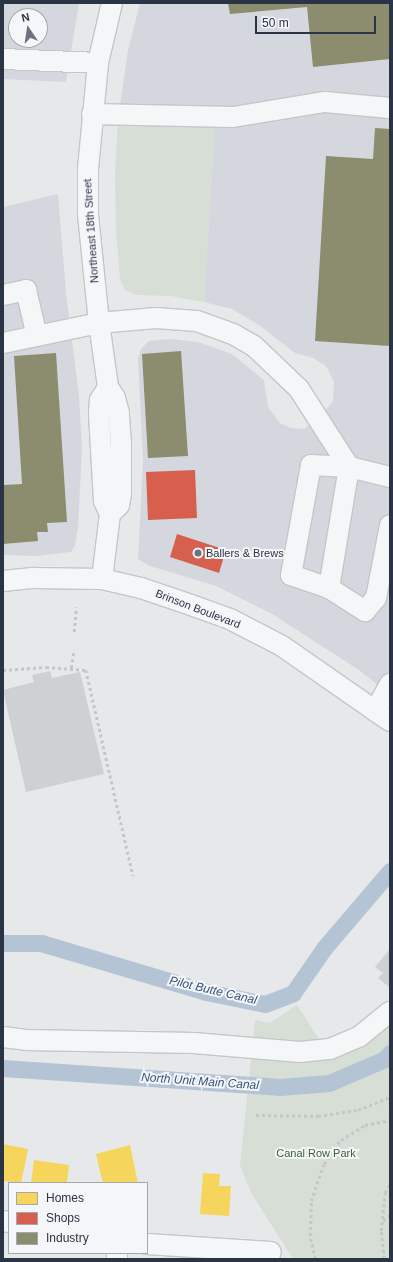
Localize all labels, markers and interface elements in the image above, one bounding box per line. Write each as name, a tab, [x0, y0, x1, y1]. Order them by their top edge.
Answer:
north arrow	[8, 8, 48, 48]
scale bar	[257, 8, 378, 34]
text: N	[20, 11, 31, 24]
text: 50 m	[262, 16, 289, 30]
street label: Northeast 18th Street	[81, 178, 101, 284]
place label: Ballers & Brews	[206, 546, 284, 560]
marker: Ballers & Brews	[193, 548, 203, 558]
street label: Brinson Boulevard	[154, 587, 242, 631]
water label: Pilot Butte Canal	[168, 974, 258, 1008]
water label: North Unit Main Canal	[141, 1071, 259, 1093]
park label: Canal Row Park	[276, 1146, 356, 1160]
legend	[8, 1182, 148, 1254]
text: Homes	[46, 1191, 84, 1205]
text: Shops	[46, 1211, 80, 1225]
text: Industry	[46, 1231, 89, 1245]

